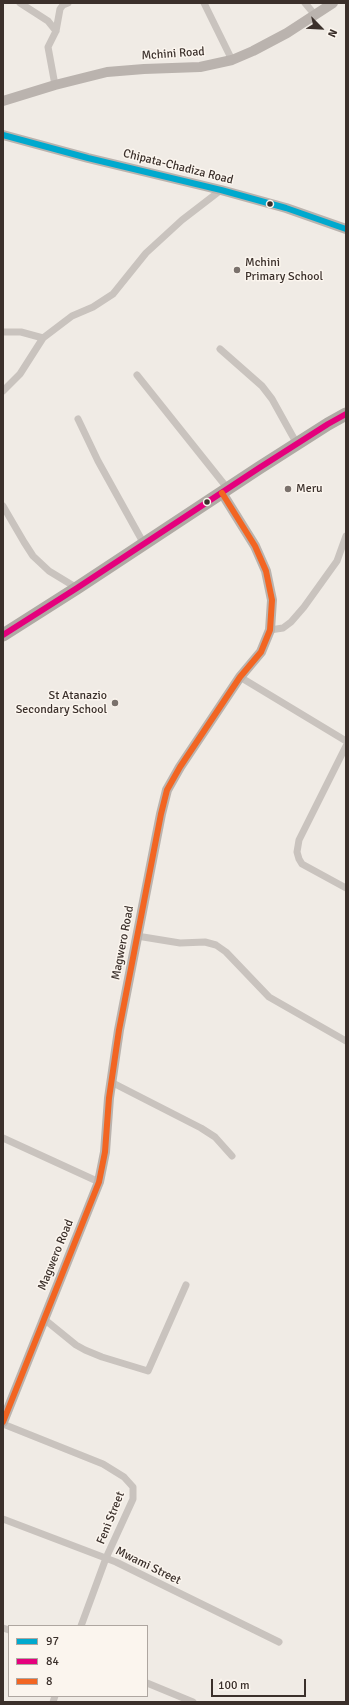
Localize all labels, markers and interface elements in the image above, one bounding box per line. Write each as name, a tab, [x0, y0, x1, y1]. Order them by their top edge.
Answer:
north arrow	[301, 8, 341, 48]
text: N	[325, 27, 340, 39]
street label: Mchini Road	[141, 45, 205, 63]
street label: Chipata-Chadiza Road	[121, 146, 235, 188]
unlabelled marker	[265, 199, 275, 209]
place label: Mchini Primary School	[245, 256, 323, 284]
marker: Mchini Primary School	[232, 265, 242, 275]
place label: Meru	[296, 482, 323, 496]
marker: Meru	[283, 484, 293, 494]
unlabelled marker	[202, 497, 212, 507]
place label: St Atanazio Secondary School	[16, 689, 107, 717]
marker: St Atanazio Secondary School	[110, 698, 120, 708]
street label: Magwero Road	[109, 905, 137, 981]
street label: Magwero Road	[35, 1217, 77, 1293]
street label: Feni Street	[94, 1490, 128, 1546]
street label: Mwami Street	[113, 1544, 183, 1588]
legend	[8, 1625, 148, 1697]
text: 97	[46, 1634, 59, 1649]
text: 84	[46, 1654, 59, 1669]
scale bar	[213, 1671, 308, 1697]
text: 8	[46, 1674, 52, 1689]
text: 100 m	[218, 1678, 250, 1693]

